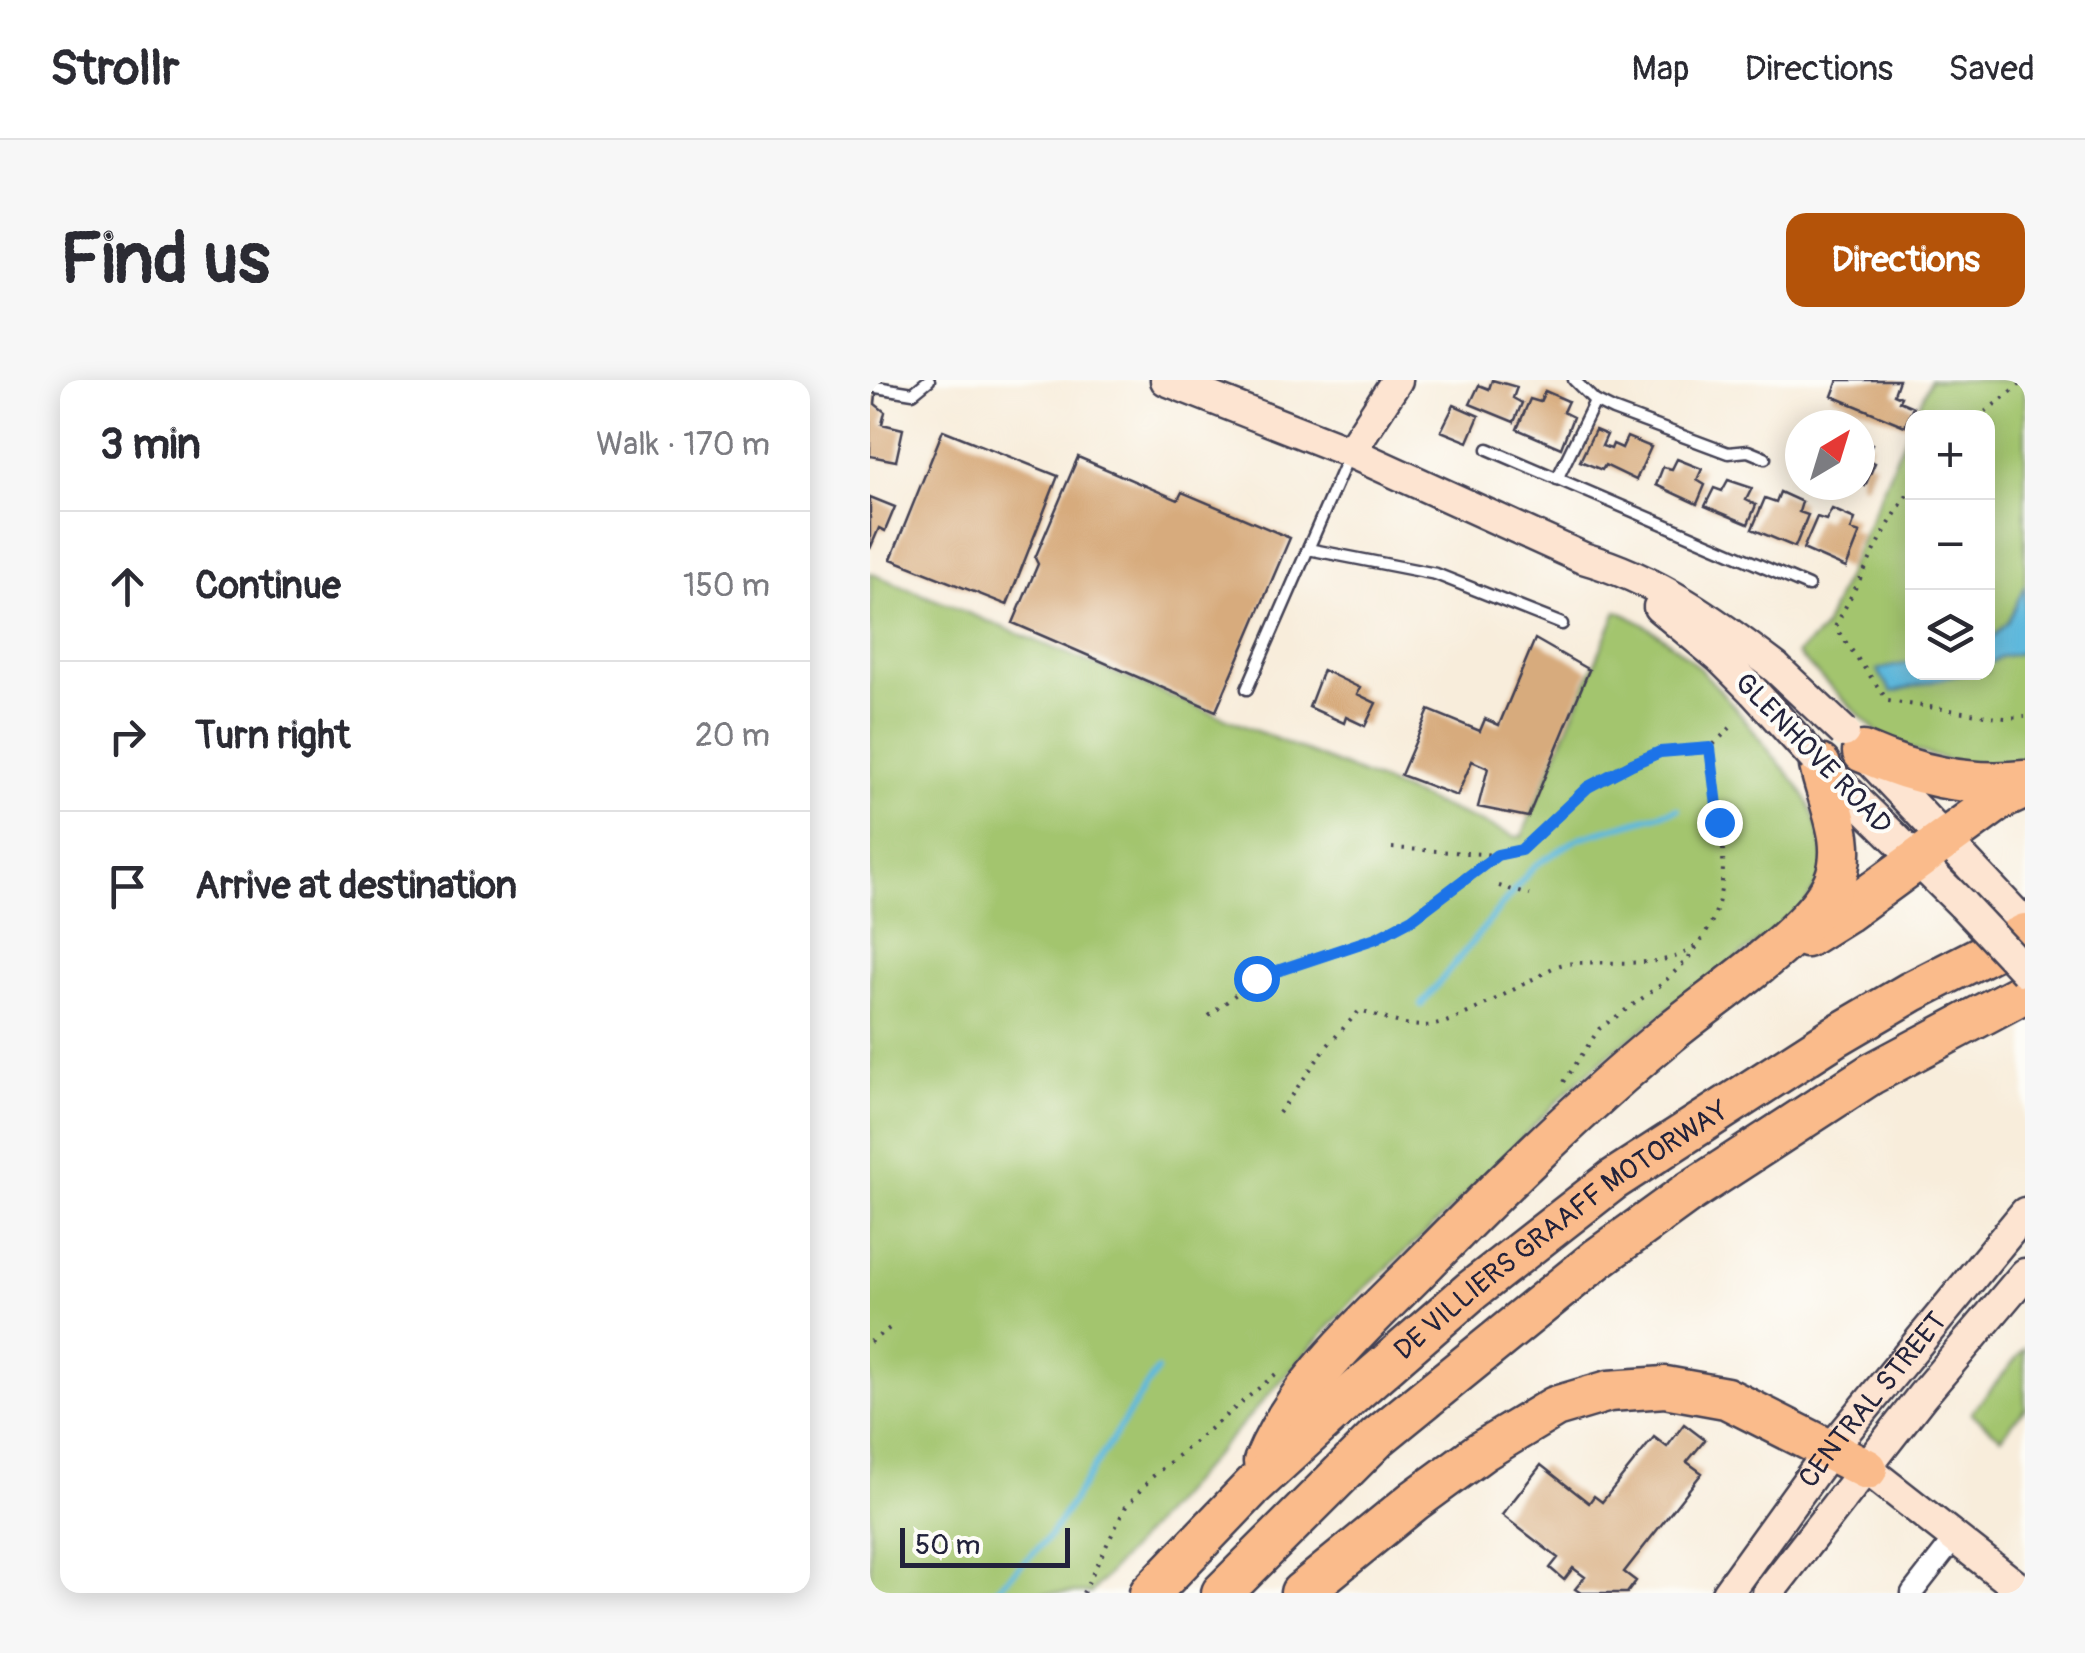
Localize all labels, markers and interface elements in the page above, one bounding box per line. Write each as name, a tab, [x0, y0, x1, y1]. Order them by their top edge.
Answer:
text: Strollr	[50, 39, 179, 99]
text: Map	[1632, 47, 1690, 91]
text: Directions	[1745, 47, 1893, 91]
text: Saved	[1948, 47, 2035, 91]
button: Directions	[1786, 213, 2025, 307]
text: Find us	[60, 216, 270, 304]
north arrow	[1785, 410, 1875, 500]
map controls	[1905, 410, 1995, 680]
button: +	[1905, 410, 1995, 500]
text: 3 min	[100, 419, 201, 471]
text: Walk · 170 m	[596, 425, 770, 465]
button: −	[1905, 500, 1995, 590]
icon: ahead	[100, 559, 155, 614]
text: Continue	[195, 562, 341, 610]
text: 150 m	[683, 566, 770, 606]
button: layers	[1905, 590, 1995, 680]
street label: GLENHOVE ROAD	[1727, 666, 1899, 842]
icon: right	[100, 709, 155, 764]
text: Turn right	[195, 712, 350, 760]
text: 20 m	[695, 716, 770, 756]
route end	[1697, 800, 1743, 846]
icon: arrive	[100, 859, 155, 914]
text: Arrive at destination	[195, 862, 517, 910]
route start	[1234, 956, 1280, 1002]
street label: DE VILLIERS GRAAFF MOTORWAY	[1387, 1093, 1735, 1368]
street label: CENTRAL STREET	[1791, 1305, 1954, 1494]
scale bar	[900, 1523, 1070, 1568]
text: 50 m	[915, 1528, 980, 1563]

